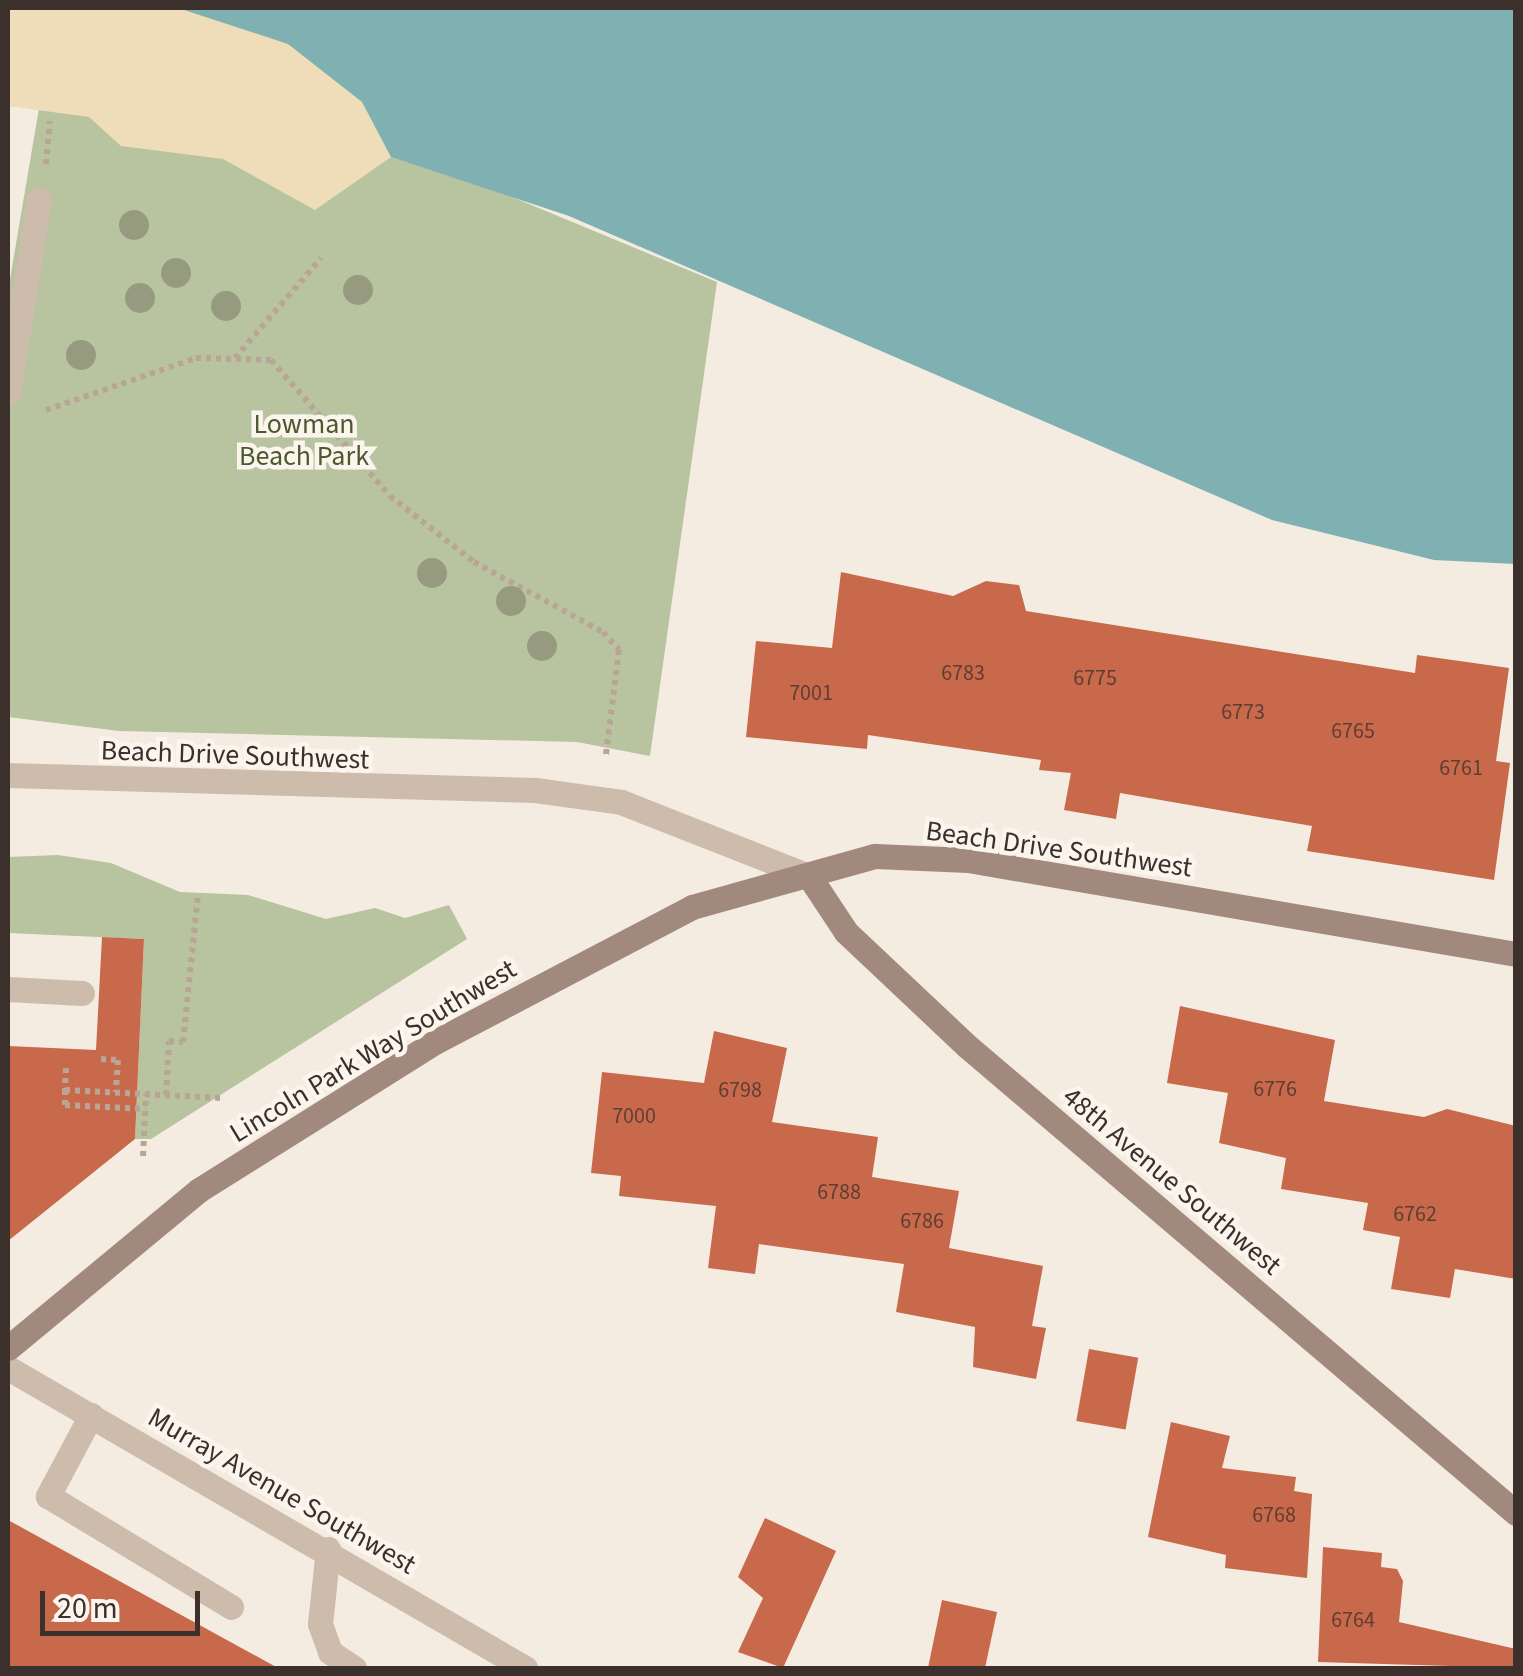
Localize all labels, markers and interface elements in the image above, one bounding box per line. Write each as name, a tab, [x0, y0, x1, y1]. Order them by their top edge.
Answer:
park label: Lowman Beach Park	[239, 407, 369, 473]
house number: 6783	[941, 661, 985, 687]
house number: 6775	[1073, 666, 1117, 692]
house number: 7001	[789, 681, 833, 707]
house number: 6773	[1221, 700, 1265, 726]
house number: 6765	[1331, 719, 1375, 745]
street label: Beach Drive Southwest	[100, 734, 370, 776]
house number: 6761	[1439, 756, 1483, 782]
street label: Beach Drive Southwest	[924, 814, 1194, 884]
street label: Lincoln Park Way Southwest	[224, 952, 522, 1150]
house number: 6776	[1253, 1077, 1297, 1103]
house number: 6798	[718, 1078, 762, 1104]
street label: 48th Avenue Southwest	[1056, 1080, 1288, 1282]
house number: 7000	[612, 1104, 656, 1130]
house number: 6788	[817, 1180, 861, 1206]
house number: 6762	[1393, 1202, 1437, 1228]
house number: 6786	[900, 1209, 944, 1235]
street label: Murray Avenue Southwest	[142, 1401, 422, 1581]
house number: 6768	[1252, 1503, 1296, 1529]
scale bar	[45, 1571, 205, 1633]
text: 20 m	[57, 1587, 118, 1630]
house number: 6764	[1331, 1608, 1375, 1634]

